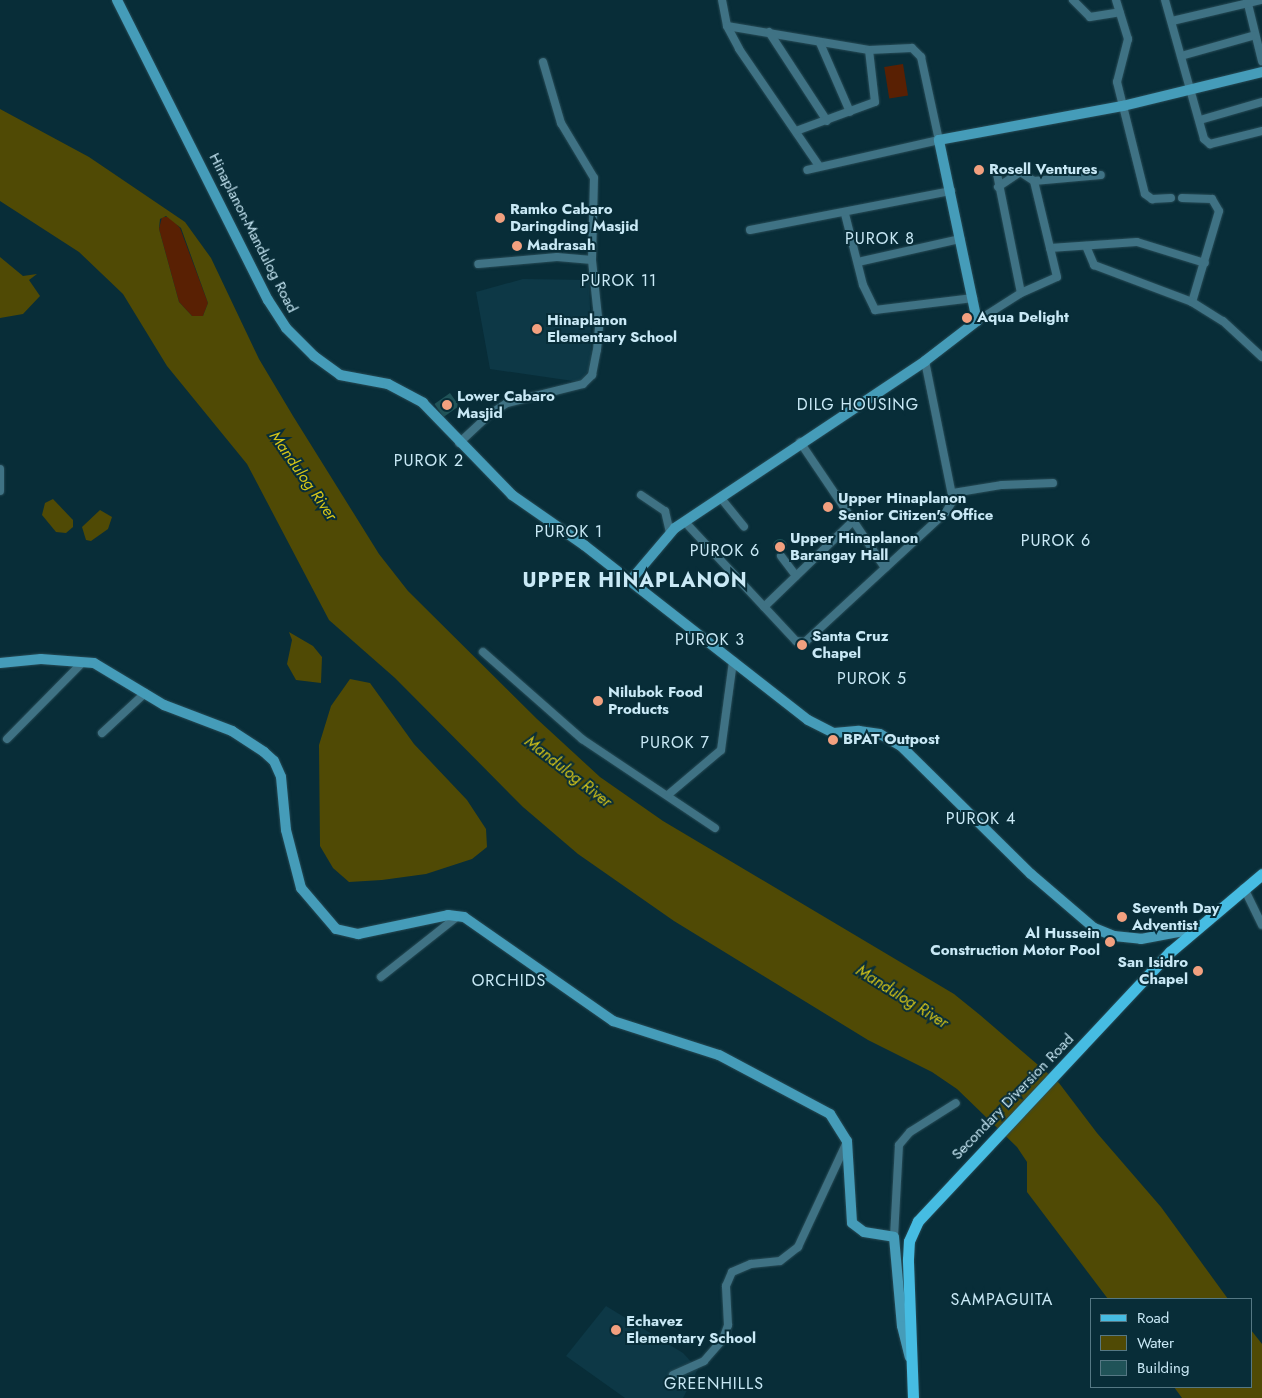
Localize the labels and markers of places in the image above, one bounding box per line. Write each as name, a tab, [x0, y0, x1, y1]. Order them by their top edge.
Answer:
place label: Rosell Ventures	[989, 161, 1097, 179]
marker: Rosell Ventures	[973, 164, 985, 176]
place label: Ramko Cabaro Daringding Masjid	[510, 200, 639, 235]
marker: Ramko Cabaro Daringding Masjid	[494, 212, 506, 224]
place label: Madrasah	[527, 237, 595, 255]
marker: Madrasah	[511, 240, 523, 252]
place label: Aqua Delight	[977, 309, 1069, 327]
place label: Hinaplanon Elementary School	[547, 311, 677, 346]
marker: Aqua Delight	[961, 312, 973, 324]
marker: Hinaplanon Elementary School	[531, 323, 543, 335]
place label: Lower Cabaro Masjid	[457, 387, 555, 422]
marker: Lower Cabaro Masjid	[441, 399, 453, 411]
place label: Upper Hinaplanon Senior Citizen's Office	[838, 489, 993, 524]
marker: Upper Hinaplanon Senior Citizen's Office	[822, 501, 834, 513]
place label: Upper Hinaplanon Barangay Hall	[790, 529, 918, 564]
marker: Upper Hinaplanon Barangay Hall	[774, 541, 786, 553]
place label: Santa Cruz Chapel	[812, 627, 889, 662]
marker: Santa Cruz Chapel	[796, 639, 808, 651]
place label: Nilubok Food Products	[608, 683, 703, 718]
marker: Nilubok Food Products	[592, 695, 604, 707]
place label: BPAT Outpost	[843, 731, 940, 749]
marker: BPAT Outpost	[827, 734, 839, 746]
place label: Seventh Day Adventist	[1132, 899, 1219, 934]
marker: Seventh Day Adventist	[1116, 911, 1128, 923]
place label: Al Hussein Construction Motor Pool	[930, 924, 1100, 959]
marker: Al Hussein Construction Motor Pool	[1104, 936, 1116, 948]
place label: San Isidro Chapel	[1118, 953, 1188, 988]
marker: San Isidro Chapel	[1192, 965, 1204, 977]
place label: Echavez Elementary School	[626, 1312, 756, 1347]
marker: Echavez Elementary School	[610, 1324, 622, 1336]

